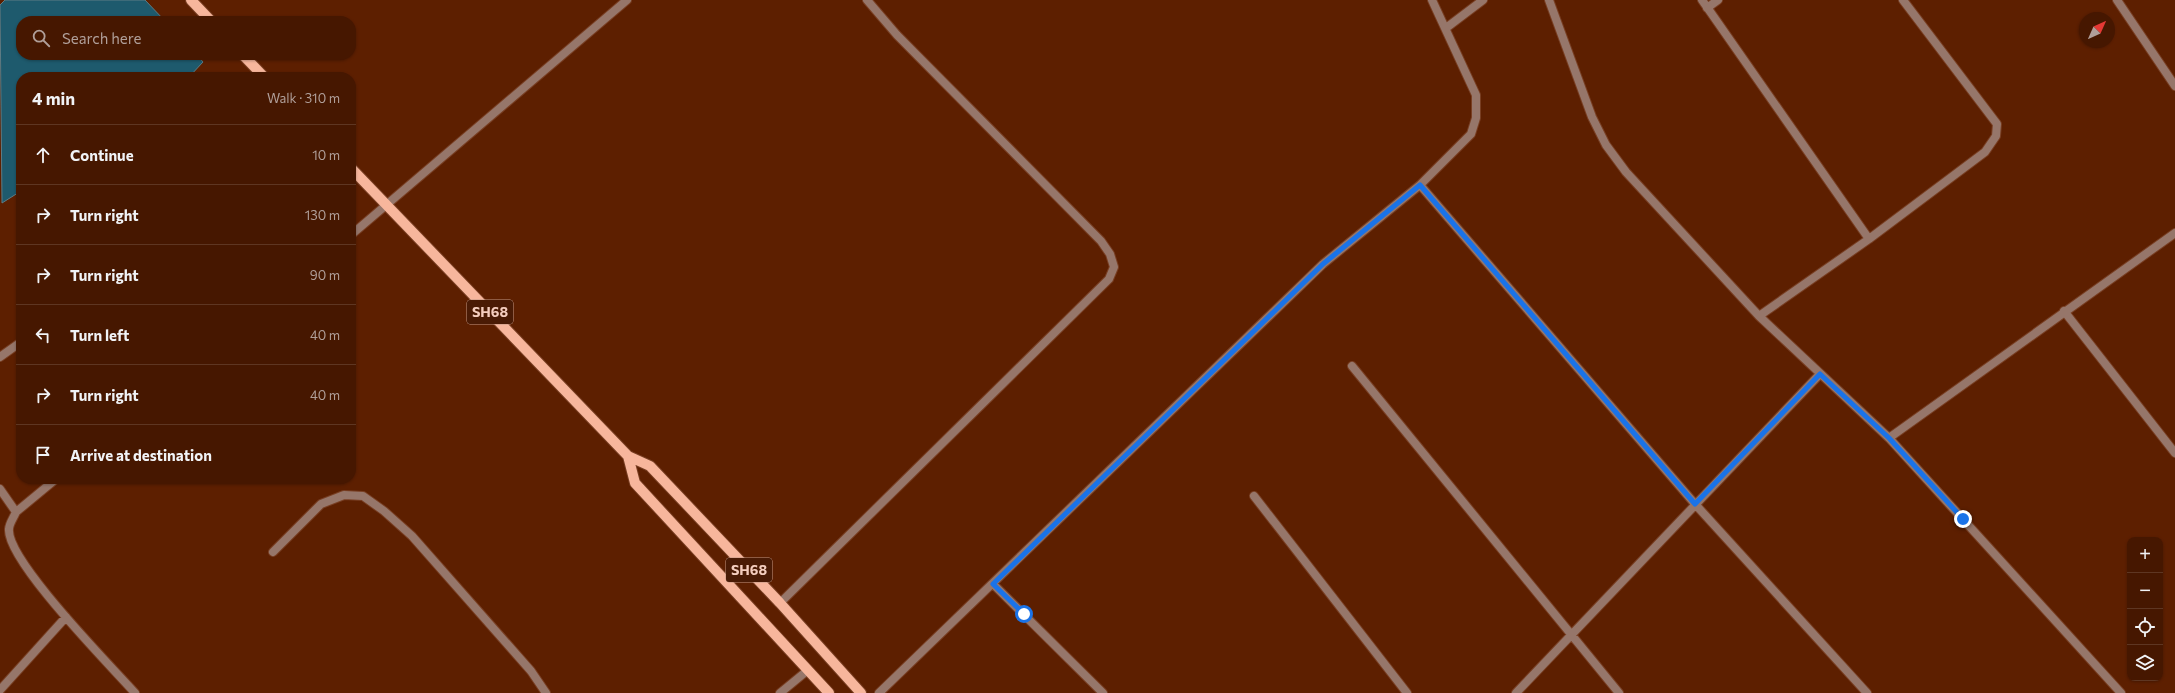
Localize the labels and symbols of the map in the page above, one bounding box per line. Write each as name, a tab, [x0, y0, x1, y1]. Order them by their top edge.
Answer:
north arrow	[2079, 12, 2115, 48]
road number: SH68	[467, 300, 513, 324]
route end	[1954, 510, 1972, 528]
road number: SH68	[726, 558, 772, 582]
route start	[1015, 605, 1033, 623]

